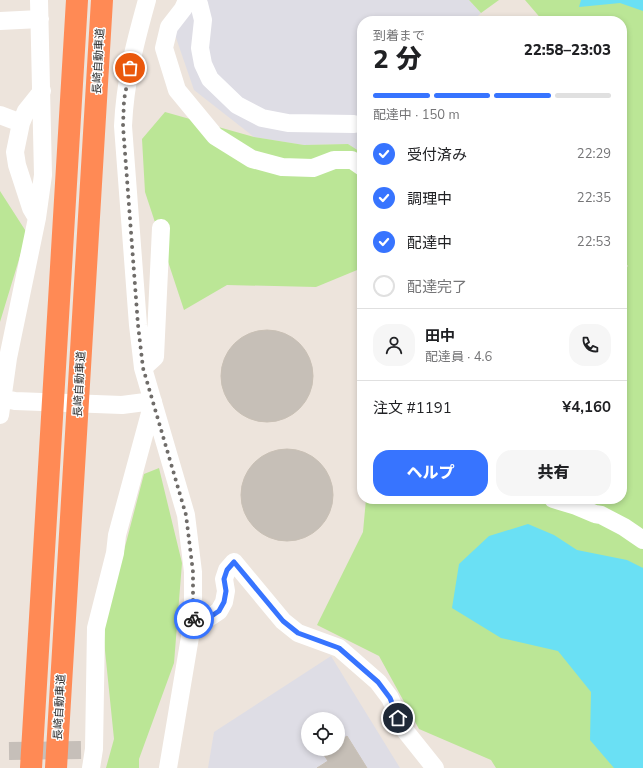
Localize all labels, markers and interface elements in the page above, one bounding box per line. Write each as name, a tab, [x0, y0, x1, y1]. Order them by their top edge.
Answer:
text: 到着まで	[373, 27, 425, 45]
street label: 長崎自動車道	[89, 28, 108, 94]
text: 22:58–23:03	[524, 40, 611, 60]
text: 2 分	[373, 42, 422, 77]
pin	[113, 51, 147, 85]
icon: bag	[119, 57, 141, 79]
text: 配達中 · 150 m	[373, 106, 460, 124]
icon: check	[373, 143, 395, 165]
text: 受付済み	[407, 145, 467, 165]
text: 22:29	[577, 145, 611, 163]
icon: check	[373, 187, 395, 209]
text: 調理中	[407, 189, 452, 209]
text: 22:35	[577, 189, 611, 207]
icon: check	[373, 231, 395, 253]
text: 配達中	[407, 233, 452, 253]
text: 22:53	[577, 233, 611, 251]
text: 配達完了	[407, 277, 467, 297]
button: person	[373, 324, 415, 366]
button: phone	[569, 324, 611, 366]
text: 田中	[425, 326, 455, 346]
text: 配達員 · 4.6	[425, 348, 492, 366]
street label: 長崎自動車道	[70, 351, 89, 417]
text: ¥4,160	[562, 397, 611, 417]
text: 注文 #1191	[373, 398, 452, 418]
button: ヘルプ	[373, 450, 488, 496]
button: 共有	[496, 450, 611, 496]
courier	[174, 599, 214, 639]
icon: bike	[183, 608, 205, 630]
street label: 長崎自動車道	[50, 674, 69, 740]
pin	[381, 701, 415, 735]
icon: home	[387, 707, 409, 729]
map controls	[301, 712, 345, 756]
button: locate	[301, 712, 345, 756]

